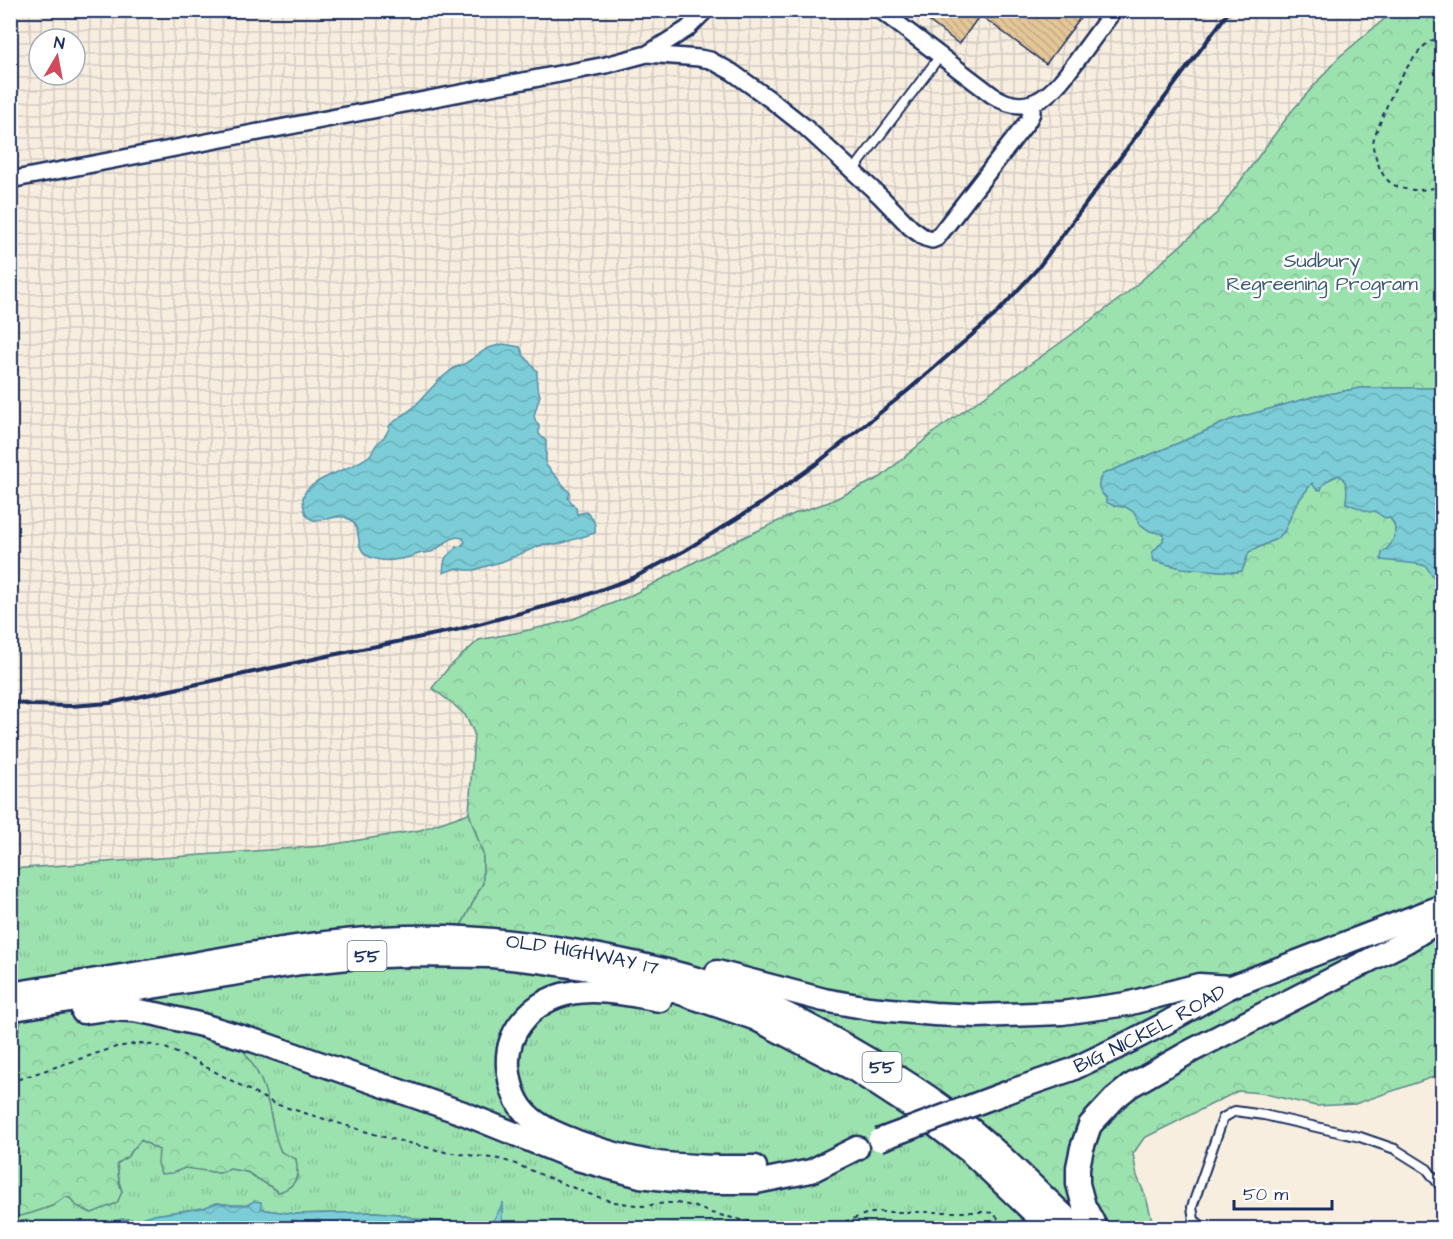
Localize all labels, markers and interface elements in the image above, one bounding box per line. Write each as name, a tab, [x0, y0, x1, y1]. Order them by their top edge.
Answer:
north arrow	[27, 27, 87, 87]
text: N	[53, 32, 66, 55]
park label: Sudbury Regreening Program	[1226, 247, 1418, 299]
street label: OLD HIGHWAY 17	[505, 927, 661, 982]
road number: 55	[348, 941, 386, 971]
street label: BIG NICKEL ROAD	[1069, 978, 1231, 1081]
road number: 55	[862, 1052, 902, 1082]
scale bar	[1234, 1173, 1332, 1211]
text: 50 m	[1243, 1182, 1288, 1207]

